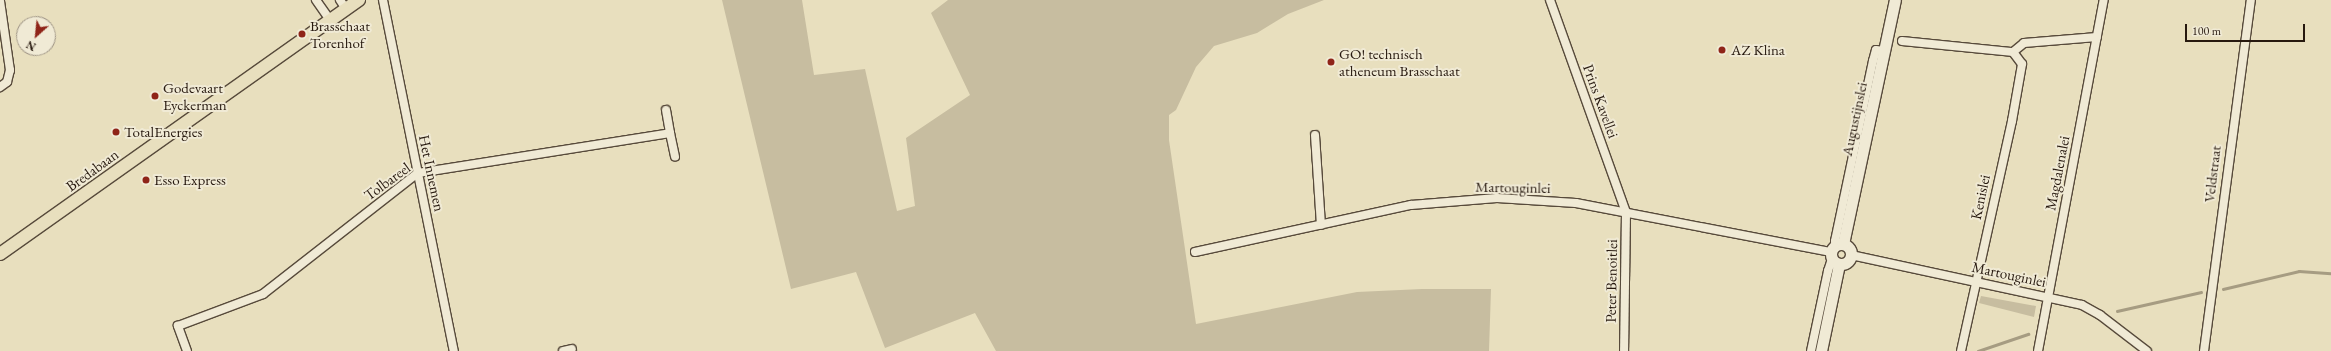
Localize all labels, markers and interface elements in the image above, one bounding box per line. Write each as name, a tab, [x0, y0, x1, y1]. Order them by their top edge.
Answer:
north arrow	[16, 16, 56, 56]
place label: Brasschaat Torenhof	[310, 16, 370, 51]
scale bar	[2187, 16, 2307, 42]
text: 100 m	[2192, 23, 2221, 39]
marker: Brasschaat Torenhof	[297, 29, 307, 39]
text: N	[24, 38, 38, 54]
place label: AZ Klina	[1731, 41, 1785, 59]
place label: GO! technisch atheneum Brasschaat	[1339, 44, 1460, 79]
marker: AZ Klina	[1716, 44, 1728, 56]
marker: GO! technisch atheneum Brasschaat	[1326, 57, 1336, 67]
street label: Prins Kavellei	[1579, 62, 1623, 140]
place label: Godevaart Eyckerman	[163, 78, 227, 113]
street label: Augustijnslei	[1837, 80, 1871, 158]
marker: Godevaart Eyckerman	[150, 91, 160, 101]
place label: TotalEnergies	[124, 123, 202, 141]
marker: TotalEnergies	[111, 127, 121, 137]
street label: Het Innemen	[415, 133, 449, 213]
street label: Magdalenalei	[2041, 134, 2073, 212]
street label: Bredabaan	[62, 145, 122, 195]
street label: Veldstraat	[2200, 145, 2224, 203]
street label: Tolbareel	[360, 158, 414, 204]
place label: Esso Express	[154, 171, 226, 189]
street label: Kenislei	[1966, 173, 1994, 221]
marker: Esso Express	[141, 175, 151, 185]
street label: Martouginlei	[1475, 177, 1551, 197]
street label: Peter Benoitlei	[1601, 239, 1621, 323]
street label: Martouginlei	[1970, 257, 2048, 291]

